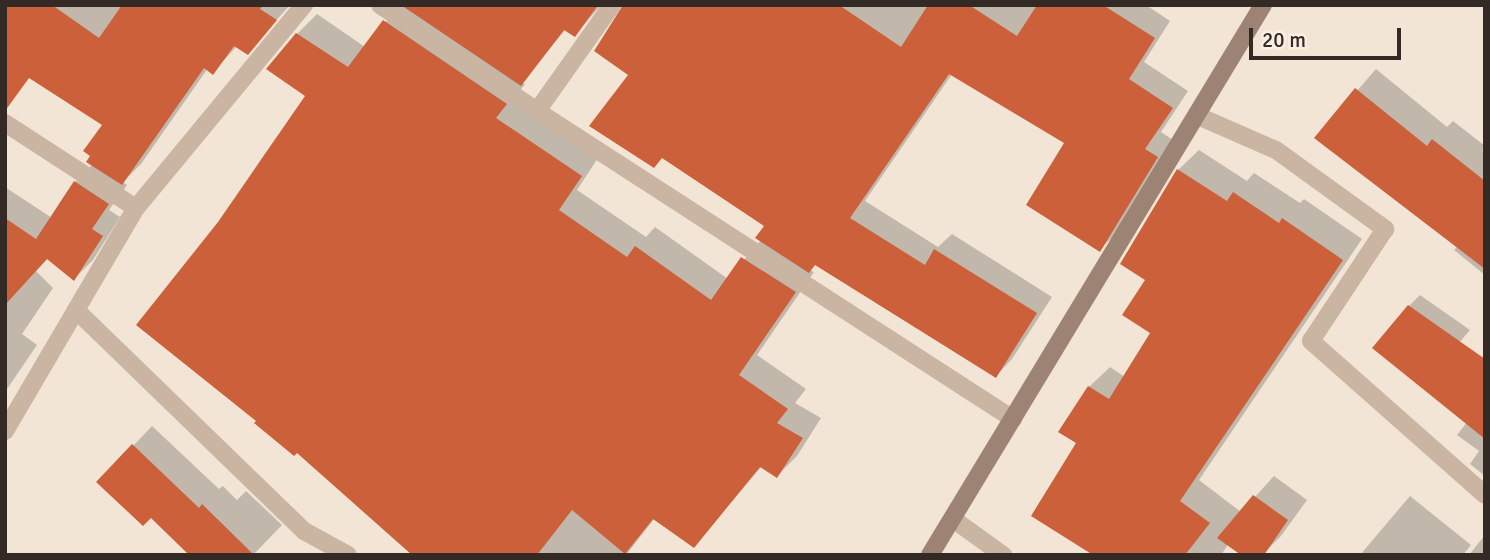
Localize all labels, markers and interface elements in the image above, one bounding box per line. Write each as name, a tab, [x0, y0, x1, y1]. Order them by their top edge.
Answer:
scale bar	[1252, 14, 1404, 58]
text: 20 m	[1262, 27, 1306, 53]

